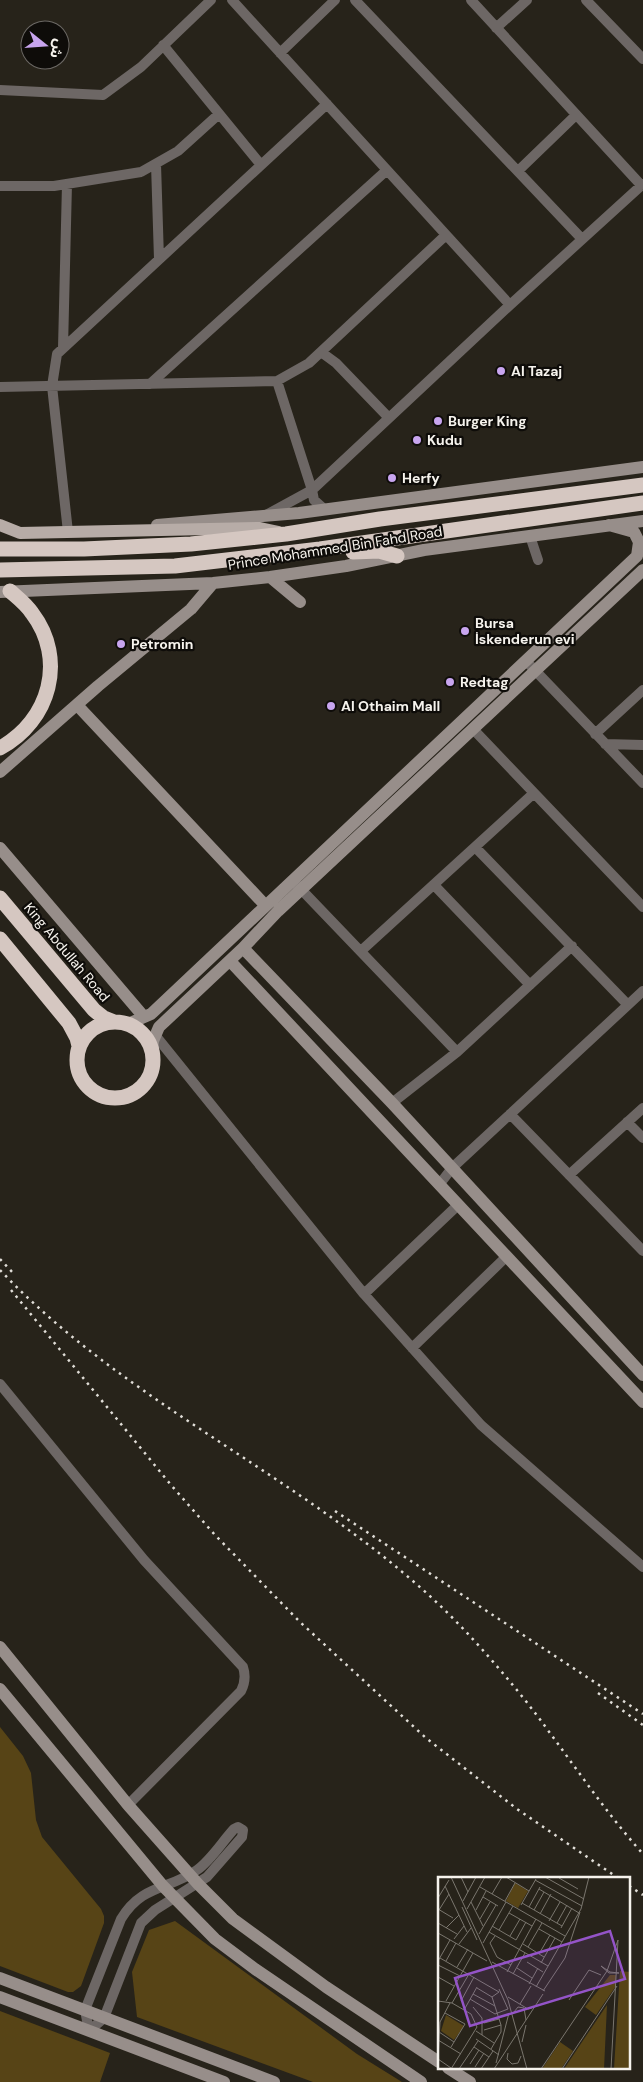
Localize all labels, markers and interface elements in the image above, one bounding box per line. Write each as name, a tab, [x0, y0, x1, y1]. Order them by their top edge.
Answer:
north arrow	[20, 20, 70, 70]
text: ش	[46, 37, 69, 61]
place label: Al Tazaj	[511, 362, 562, 380]
marker: Al Tazaj	[495, 365, 507, 377]
place label: Burger King	[448, 412, 527, 430]
marker: Burger King	[432, 415, 444, 427]
place label: Kudu	[427, 431, 462, 449]
marker: Kudu	[411, 434, 423, 446]
place label: Herfy	[402, 469, 440, 487]
marker: Herfy	[386, 472, 398, 484]
street label: Prince Mohammed Bin Fahd Road	[226, 522, 444, 574]
place label: Bursa İskenderun evi	[475, 614, 575, 648]
marker: Bursa İskenderun evi	[459, 625, 471, 637]
place label: Petromin	[131, 635, 193, 653]
marker: Petromin	[115, 638, 127, 650]
place label: Redtag	[460, 673, 509, 691]
marker: Redtag	[444, 676, 456, 688]
place label: Al Othaim Mall	[341, 697, 440, 715]
marker: Al Othaim Mall	[325, 700, 337, 712]
street label: King Abdullah Road	[20, 899, 114, 1005]
inset map	[438, 1877, 630, 2070]

